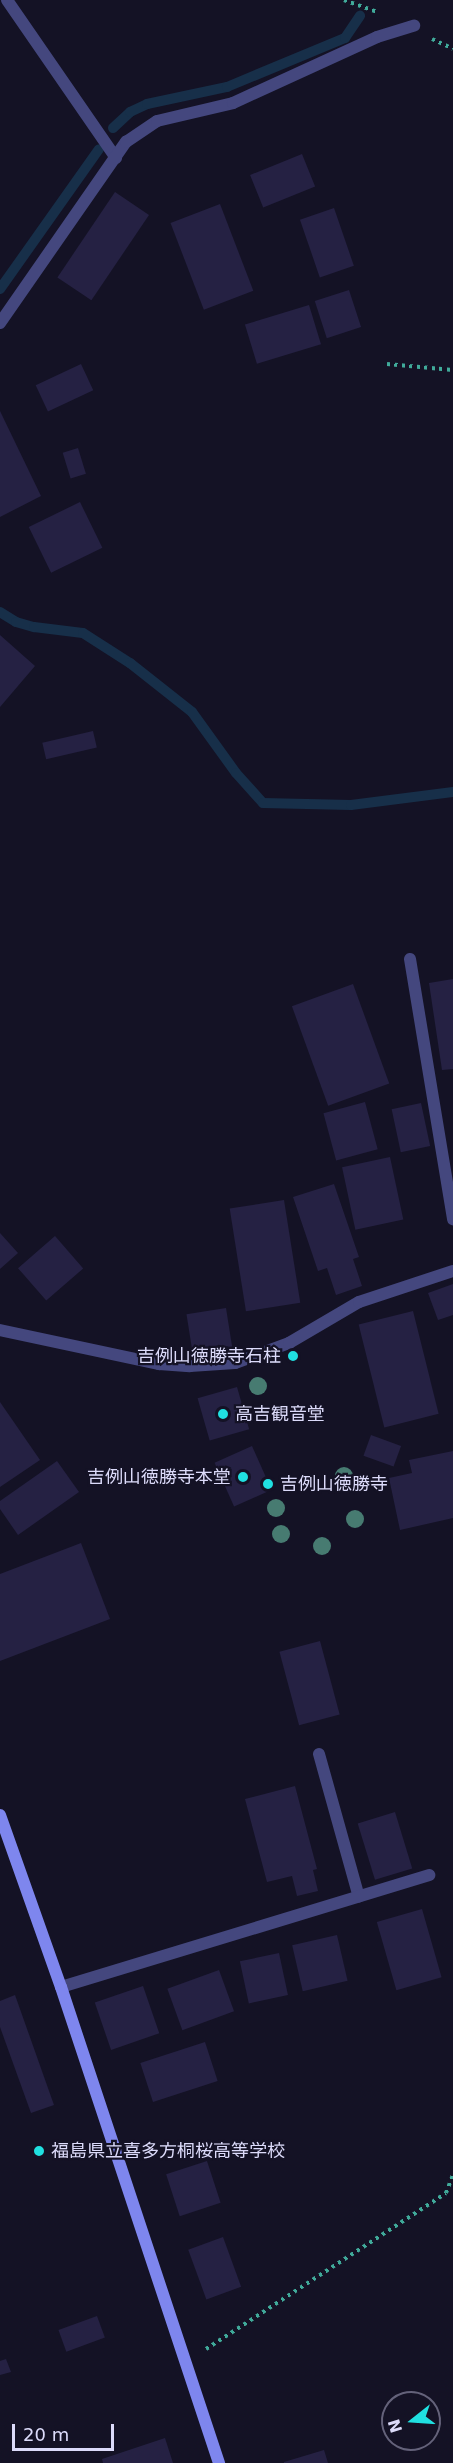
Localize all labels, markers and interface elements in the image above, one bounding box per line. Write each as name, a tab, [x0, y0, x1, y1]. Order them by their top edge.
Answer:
place label: 吉例山徳勝寺石柱	[137, 1345, 281, 1367]
marker: 吉例山徳勝寺石柱	[286, 1349, 300, 1363]
place label: 高吉観音堂	[235, 1403, 325, 1425]
marker: 高吉観音堂	[216, 1407, 230, 1421]
place label: 吉例山徳勝寺本堂	[87, 1466, 231, 1488]
marker: 吉例山徳勝寺本堂	[236, 1470, 250, 1484]
place label: 吉例山徳勝寺	[280, 1473, 388, 1495]
marker: 吉例山徳勝寺	[261, 1477, 275, 1491]
place label: 福島県立喜多方桐桜高等学校	[51, 2140, 285, 2162]
marker: 福島県立喜多方桐桜高等学校	[32, 2144, 46, 2158]
north arrow	[381, 2391, 441, 2451]
scale bar	[15, 2412, 117, 2450]
text: N	[384, 2417, 406, 2435]
text: 20 m	[23, 2424, 69, 2445]

